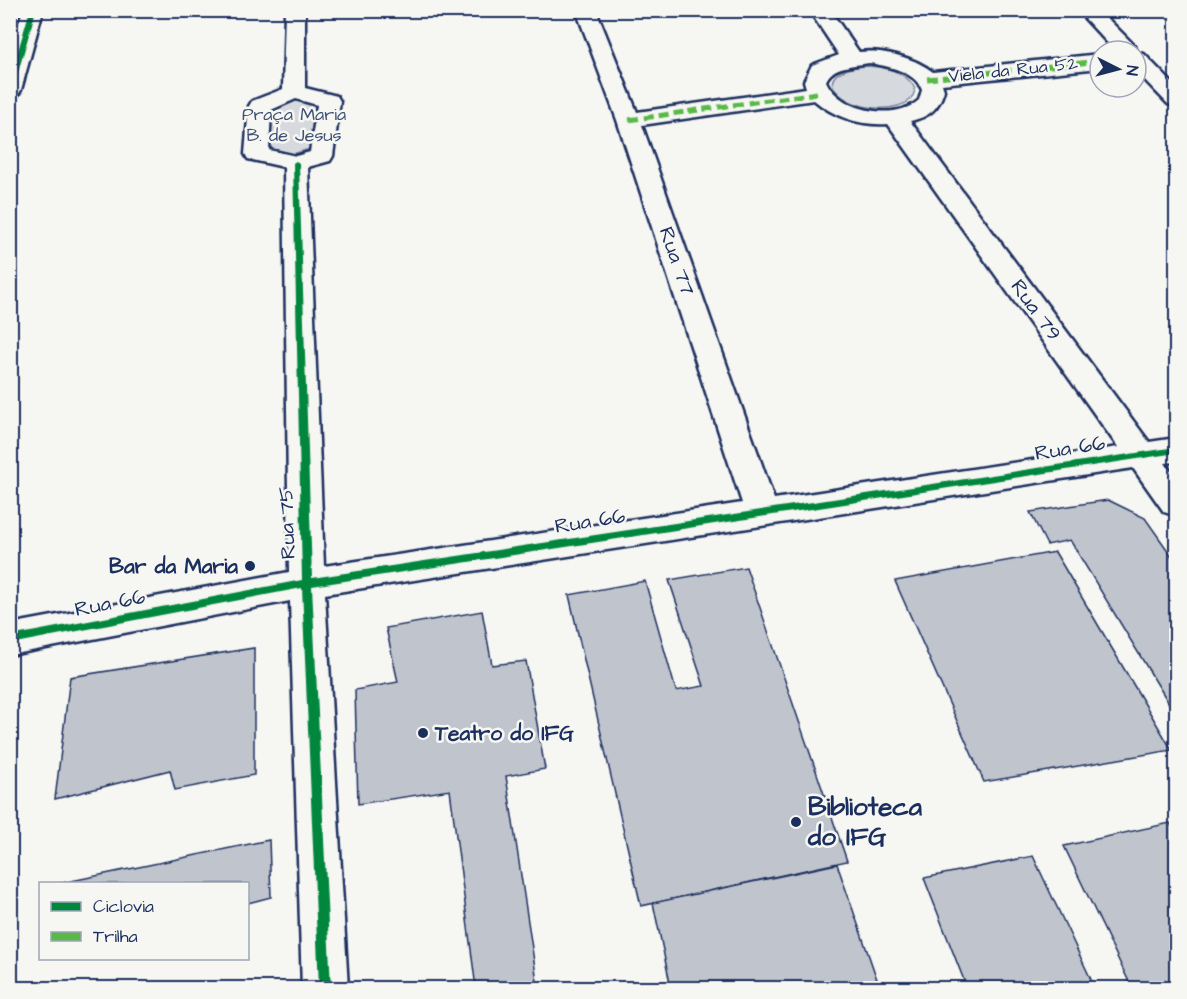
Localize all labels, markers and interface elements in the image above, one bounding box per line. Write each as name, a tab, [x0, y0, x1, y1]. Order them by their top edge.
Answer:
north arrow	[1088, 39, 1148, 99]
street label: Viela da Rua 52	[947, 51, 1080, 89]
text: N	[1120, 64, 1143, 77]
park label: Praça Maria B. de Jesus	[242, 102, 346, 148]
street label: Rua 77	[652, 223, 702, 299]
street label: Rua 79	[1004, 273, 1068, 347]
street label: Rua 66	[1033, 428, 1107, 468]
street label: Rua 75	[271, 486, 303, 560]
street label: Rua 66	[553, 501, 627, 541]
place label: Bar da Maria	[109, 552, 238, 581]
marker: Bar da Maria	[243, 559, 257, 573]
street label: Rua 66	[72, 582, 148, 624]
place label: Teatro do IFG	[434, 719, 574, 748]
marker: Teatro do IFG	[416, 726, 430, 740]
place label: Biblioteca do IFG	[807, 789, 923, 855]
marker: Biblioteca do IFG	[789, 815, 803, 829]
legend	[39, 882, 249, 960]
text: Ciclovia	[93, 894, 154, 919]
text: Trilha	[93, 924, 138, 949]

